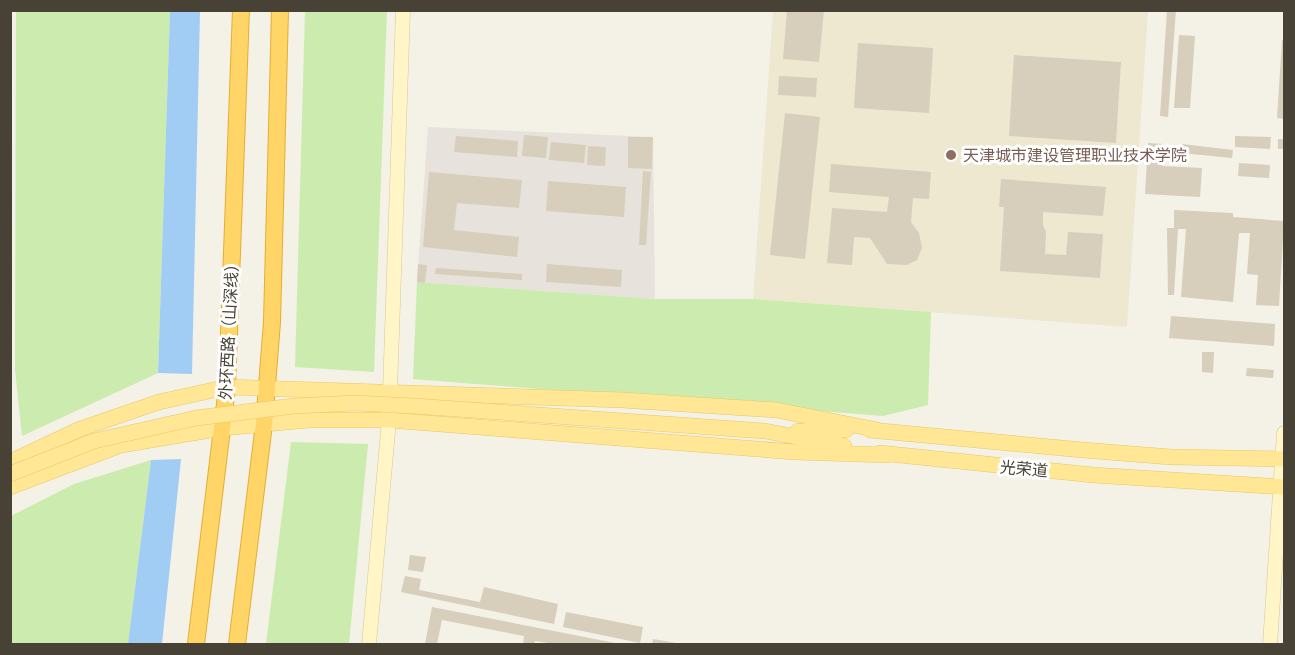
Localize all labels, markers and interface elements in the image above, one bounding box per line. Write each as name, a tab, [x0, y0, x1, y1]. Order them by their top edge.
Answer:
place label: 天津城市建设管理职业技术学院	[963, 146, 1187, 165]
marker: 天津城市建设管理职业技术学院	[944, 148, 958, 162]
street label: 外环西路（山深线）	[216, 256, 242, 400]
street label: 光荣道	[999, 457, 1049, 481]

